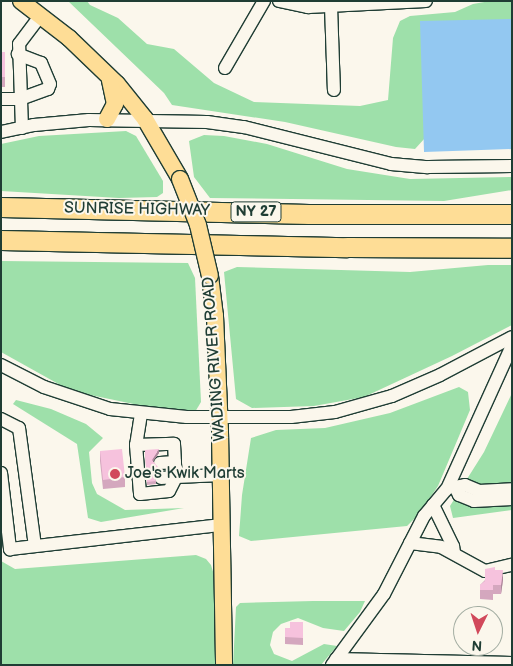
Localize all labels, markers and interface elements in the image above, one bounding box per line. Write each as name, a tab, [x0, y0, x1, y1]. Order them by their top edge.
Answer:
street label: SUNRISE HIGHWAY	[64, 199, 210, 221]
road number: NY 27	[230, 200, 282, 224]
street label: WADING RIVER ROAD	[200, 276, 230, 442]
place label: Joe's Kwik Marts	[125, 464, 245, 484]
marker: Joe's Kwik Marts	[109, 468, 121, 480]
north arrow	[453, 606, 503, 656]
text: N	[471, 637, 483, 654]

